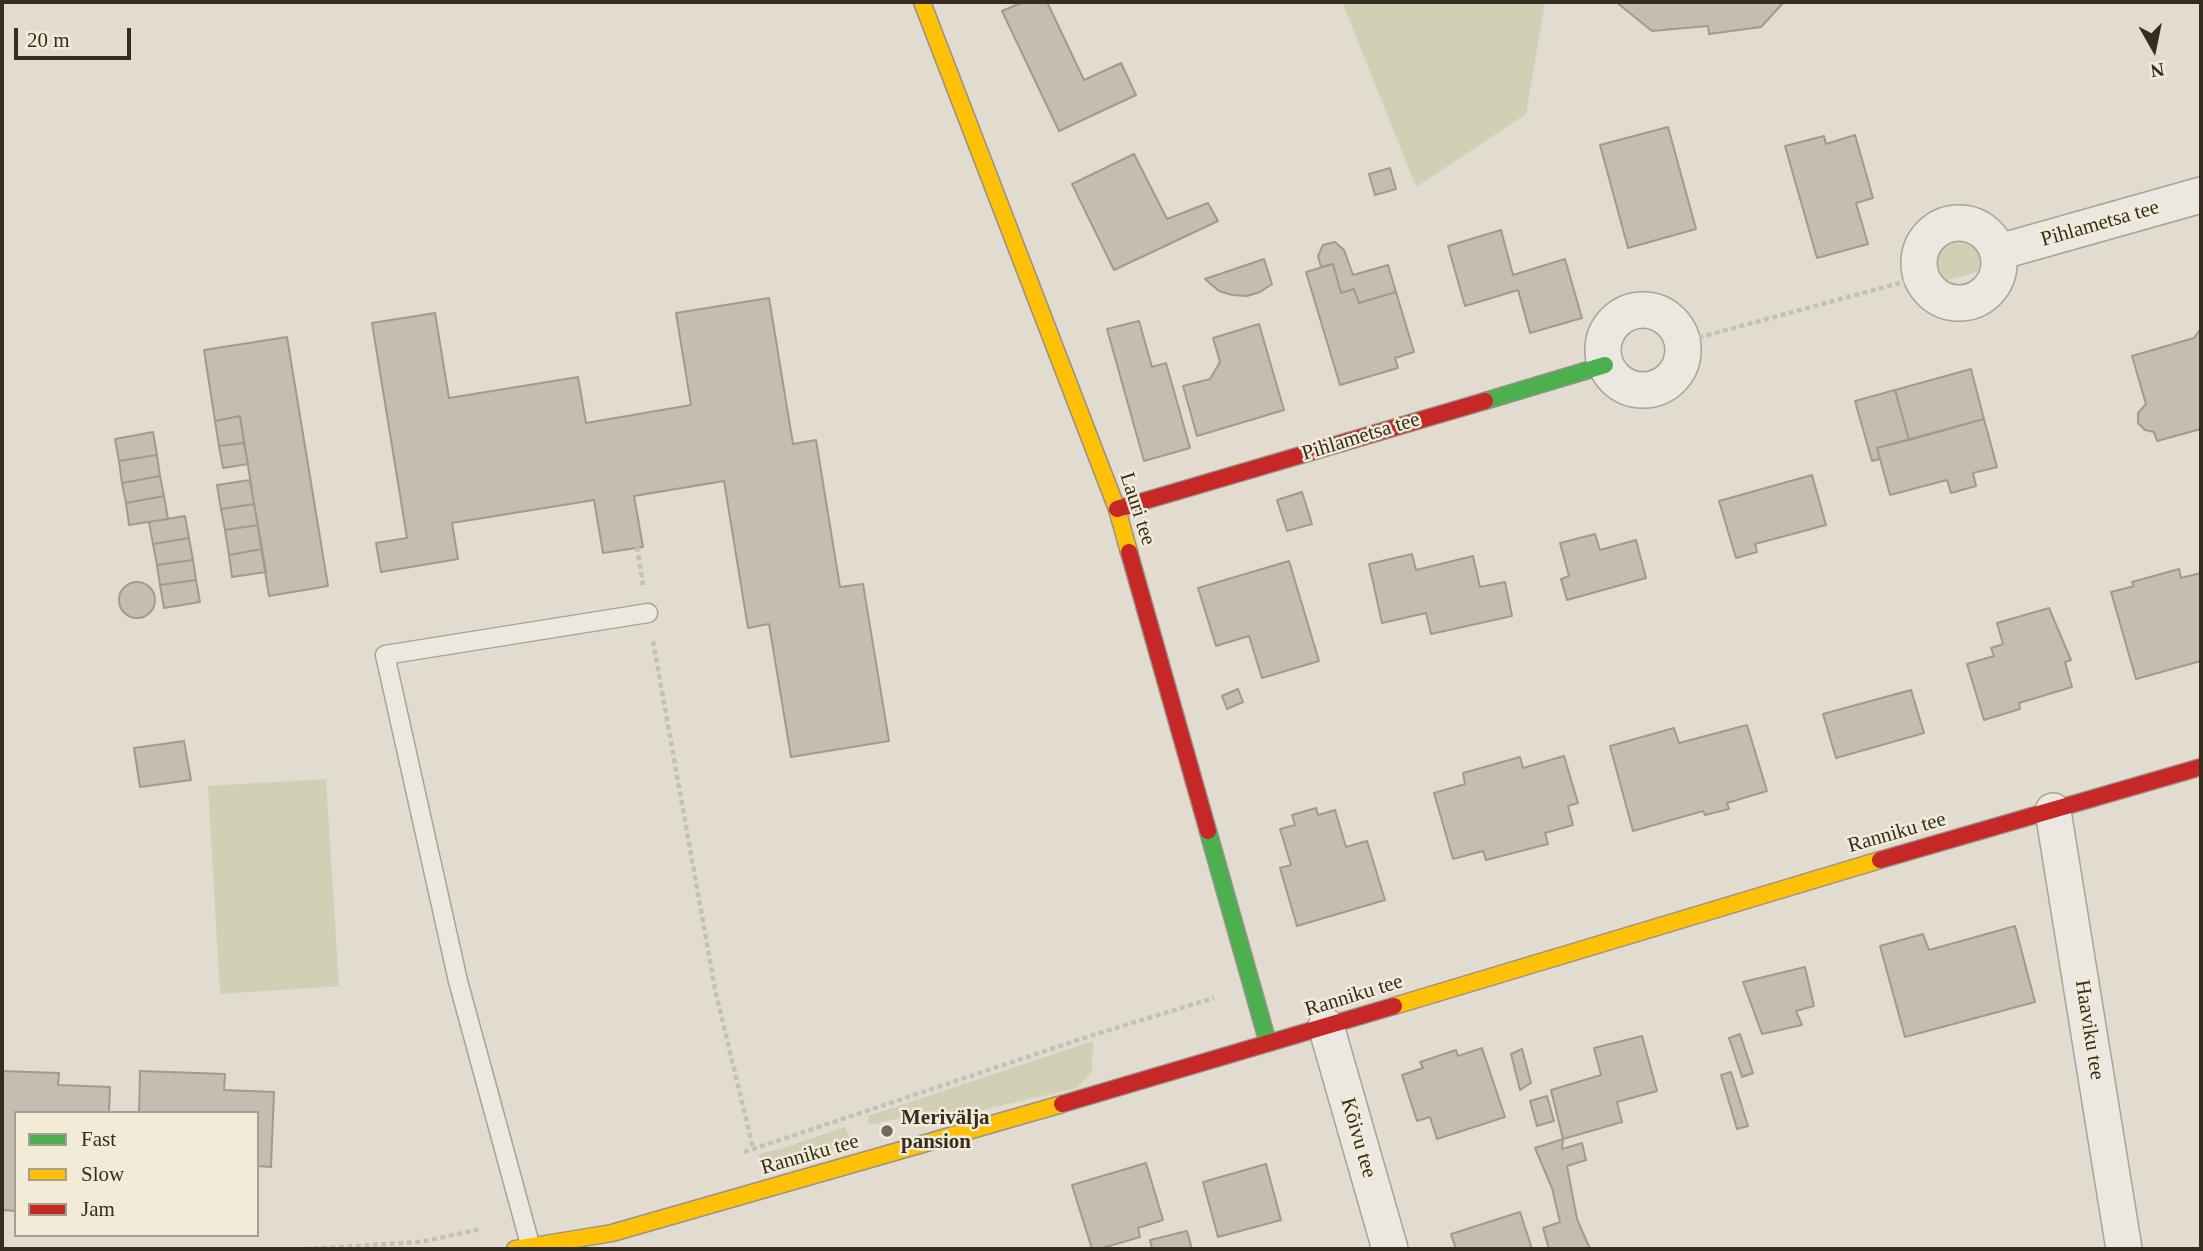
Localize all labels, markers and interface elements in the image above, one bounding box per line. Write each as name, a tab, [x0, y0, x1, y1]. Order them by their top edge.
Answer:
scale bar	[18, 14, 135, 58]
north arrow	[2119, 14, 2189, 84]
text: 20 m	[27, 28, 70, 52]
text: N	[2149, 59, 2166, 82]
street label: Pihlametsa tee	[2038, 195, 2162, 253]
street label: Pihlametsa tee	[1299, 407, 1423, 467]
street label: Lauri tee	[1113, 469, 1161, 549]
street label: Ranniku tee	[1845, 807, 1949, 859]
street label: Ranniku tee	[1302, 969, 1406, 1023]
street label: Haaviku tee	[2069, 978, 2109, 1082]
street label: Kõivu tee	[1335, 1095, 1381, 1181]
place label: Merivälja pansion	[901, 1106, 990, 1156]
legend	[14, 1111, 259, 1237]
marker: Merivälja pansion	[879, 1123, 895, 1139]
text: Fast	[81, 1127, 116, 1151]
street label: Ranniku tee	[758, 1129, 862, 1181]
text: Slow	[81, 1162, 124, 1186]
text: Jam	[81, 1197, 115, 1221]

